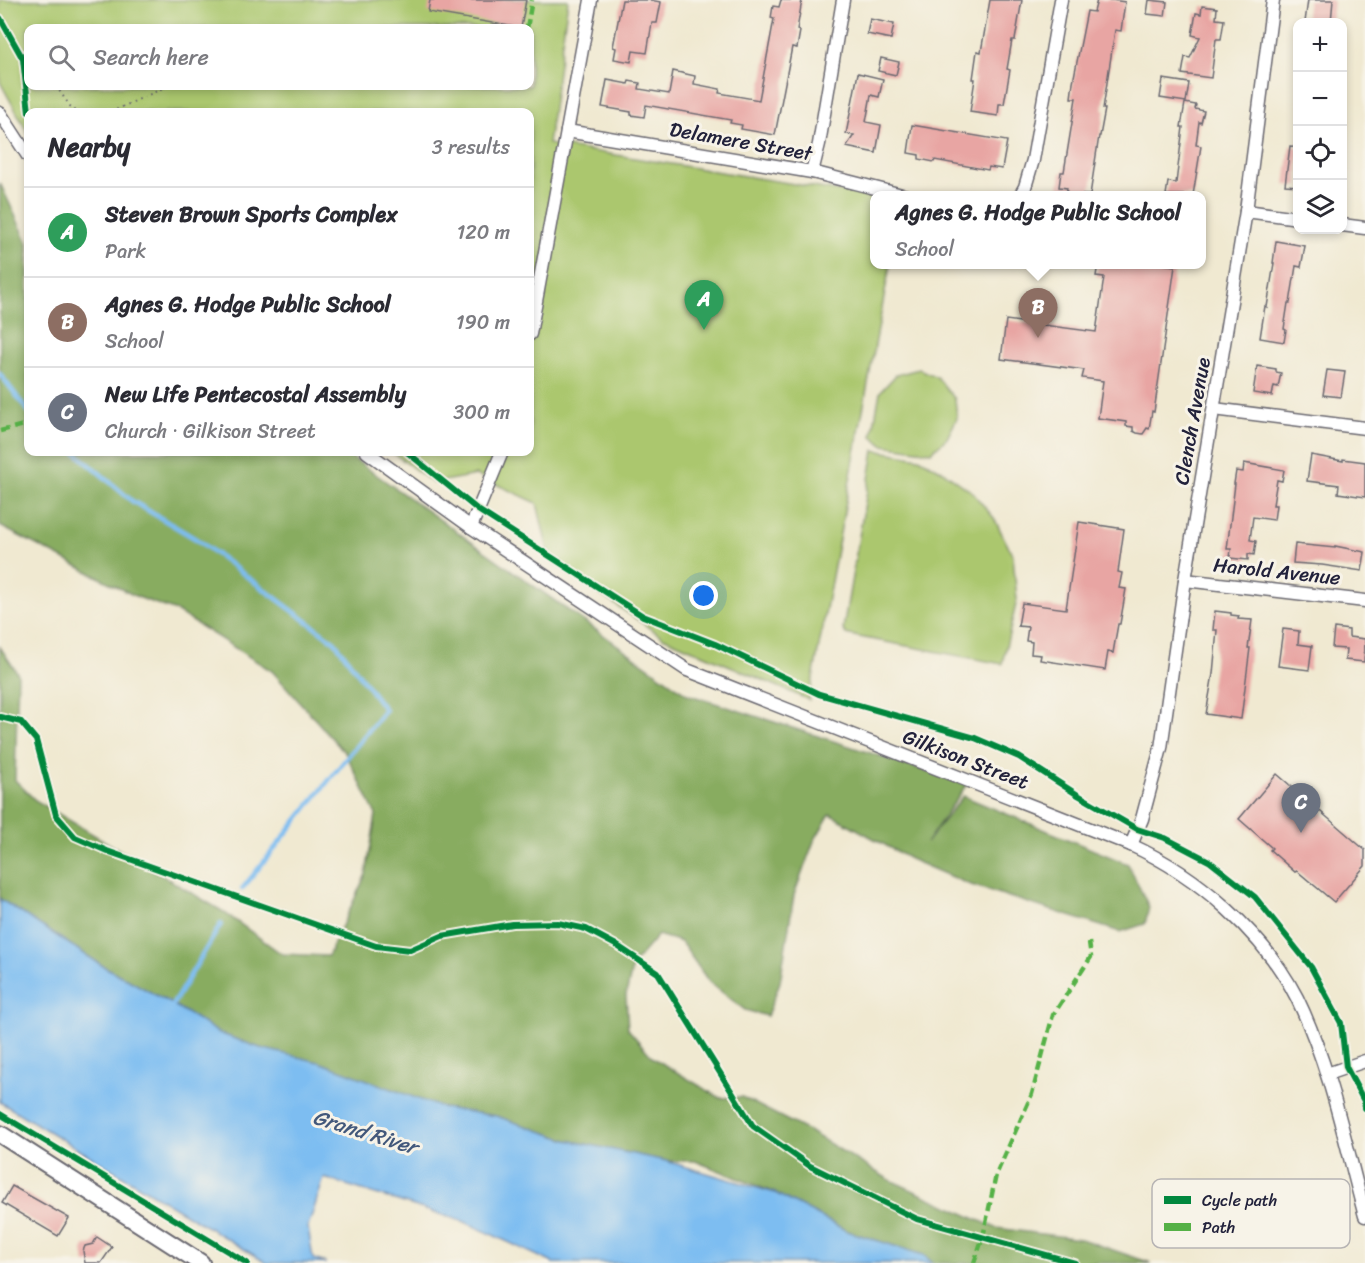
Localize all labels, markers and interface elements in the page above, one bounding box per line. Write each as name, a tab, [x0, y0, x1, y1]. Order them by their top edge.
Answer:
map controls	[1293, 18, 1347, 234]
button: +	[1293, 18, 1347, 72]
search box	[24, 24, 534, 90]
text: Search here	[93, 38, 209, 77]
icon: search	[45, 41, 78, 74]
button: −	[1293, 72, 1347, 126]
street label: Delamere Street	[667, 112, 816, 171]
text: Nearby	[48, 124, 130, 170]
button: locate	[1293, 126, 1347, 180]
text: 3 results	[432, 130, 510, 165]
button: layers	[1293, 180, 1347, 234]
popup	[870, 191, 1206, 269]
text: Agnes G. Hodge Public School	[895, 193, 1181, 232]
text: Steven Brown Sports Complex	[105, 195, 397, 234]
text: A	[61, 215, 74, 250]
text: 120 m	[457, 215, 510, 250]
text: School	[895, 232, 954, 267]
text: Park	[105, 234, 146, 269]
pin: A	[684, 280, 724, 330]
text: Agnes G. Hodge Public School	[105, 285, 391, 324]
pin: B	[1018, 288, 1058, 338]
text: B	[61, 305, 74, 340]
text: 190 m	[456, 305, 510, 340]
text: School	[105, 324, 164, 359]
street label: Clench Avenue	[1164, 354, 1221, 488]
text: New Life Pentecostal Assembly	[105, 375, 406, 414]
text: C	[61, 395, 74, 430]
text: 300 m	[453, 395, 510, 430]
text: Church · Gilkison Street	[105, 414, 316, 449]
street label: Harold Avenue	[1212, 547, 1342, 596]
your location	[689, 581, 718, 610]
street label: Gilkison Street	[898, 719, 1034, 800]
pin: C	[1282, 784, 1320, 833]
water label: Grand River	[308, 1098, 426, 1167]
legend	[1152, 1179, 1350, 1248]
text: Cycle path	[1202, 1186, 1277, 1215]
text: Path	[1202, 1213, 1235, 1242]

